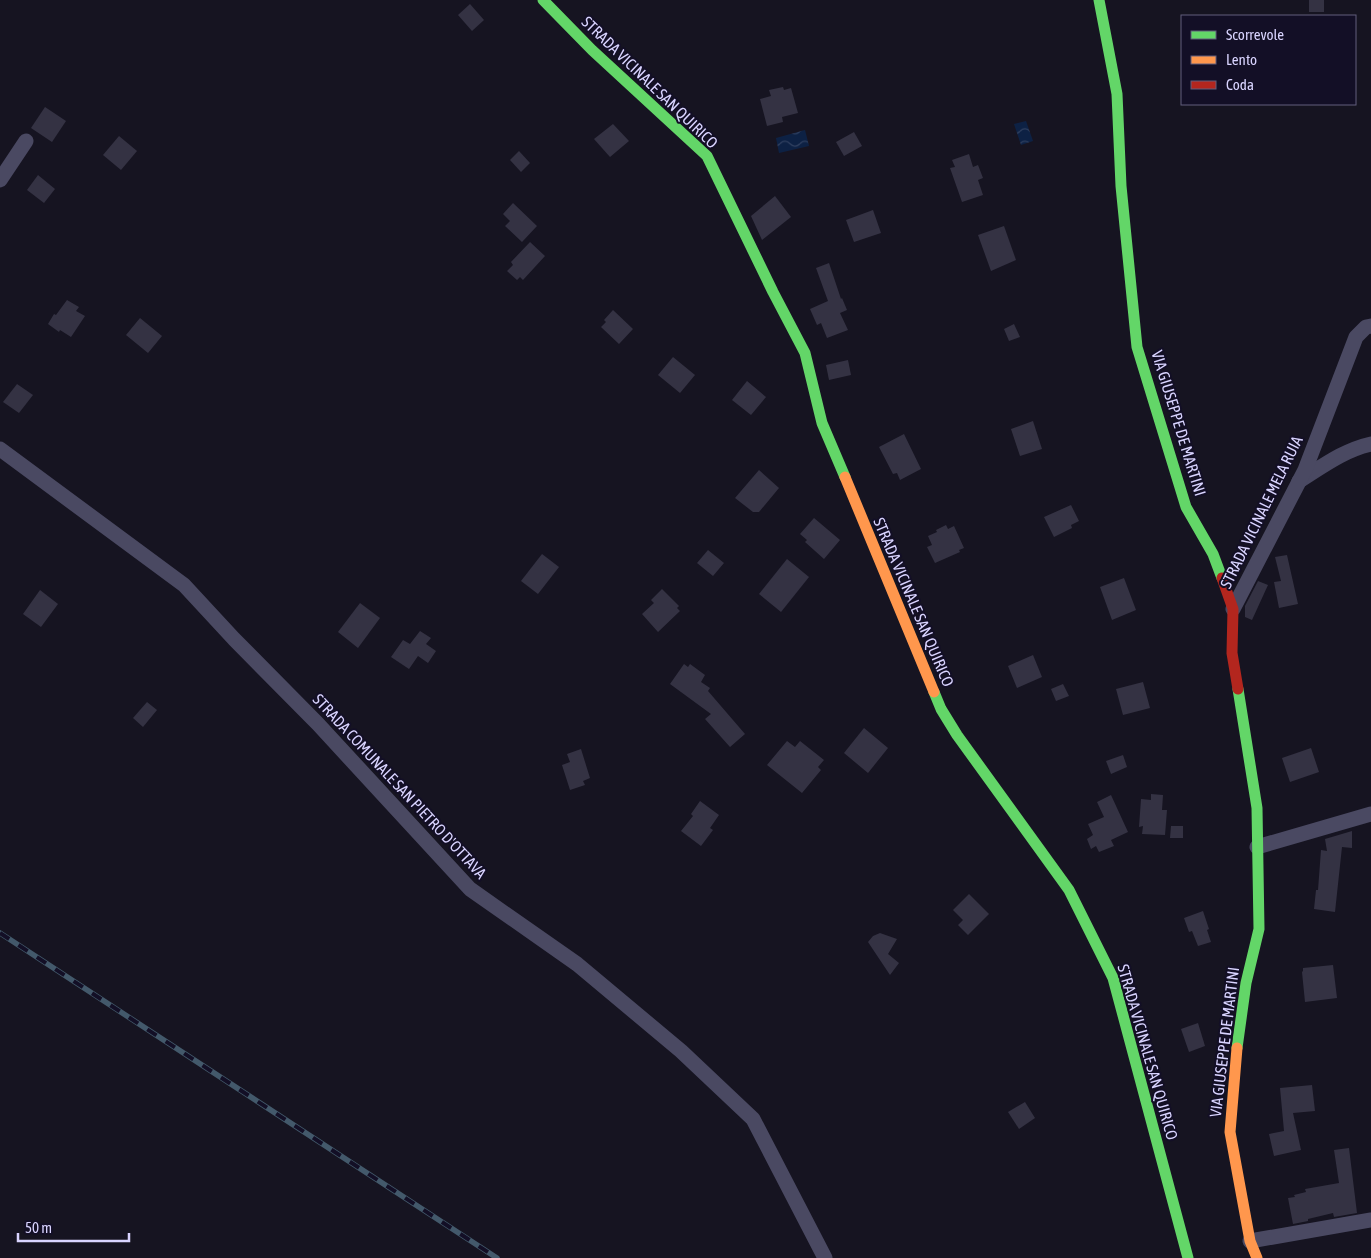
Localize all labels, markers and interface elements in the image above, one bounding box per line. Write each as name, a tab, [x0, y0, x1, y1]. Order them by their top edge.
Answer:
street label: STRADA VICINALE SAN QUIRICO	[578, 12, 722, 152]
legend	[1181, 15, 1356, 105]
text: Scorrevole	[1226, 26, 1284, 43]
text: Lento	[1226, 51, 1257, 68]
text: Coda	[1226, 76, 1254, 93]
street label: VIA GIUSEPPE DE MARTINI	[1148, 348, 1210, 498]
street label: STRADA VICINALE MELA RUIA	[1216, 433, 1306, 591]
street label: STRADA VICINALE SAN QUIRICO	[870, 515, 958, 689]
street label: STRADA COMUNALE SAN PIETRO D'OTTAVA	[310, 690, 490, 882]
street label: STRADA VICINALE SAN QUIRICO	[1114, 962, 1182, 1142]
street label: VIA GIUSEPPE DE MARTINI	[1206, 966, 1242, 1118]
scale bar	[18, 1210, 129, 1242]
text: 50 m	[25, 1219, 52, 1236]

